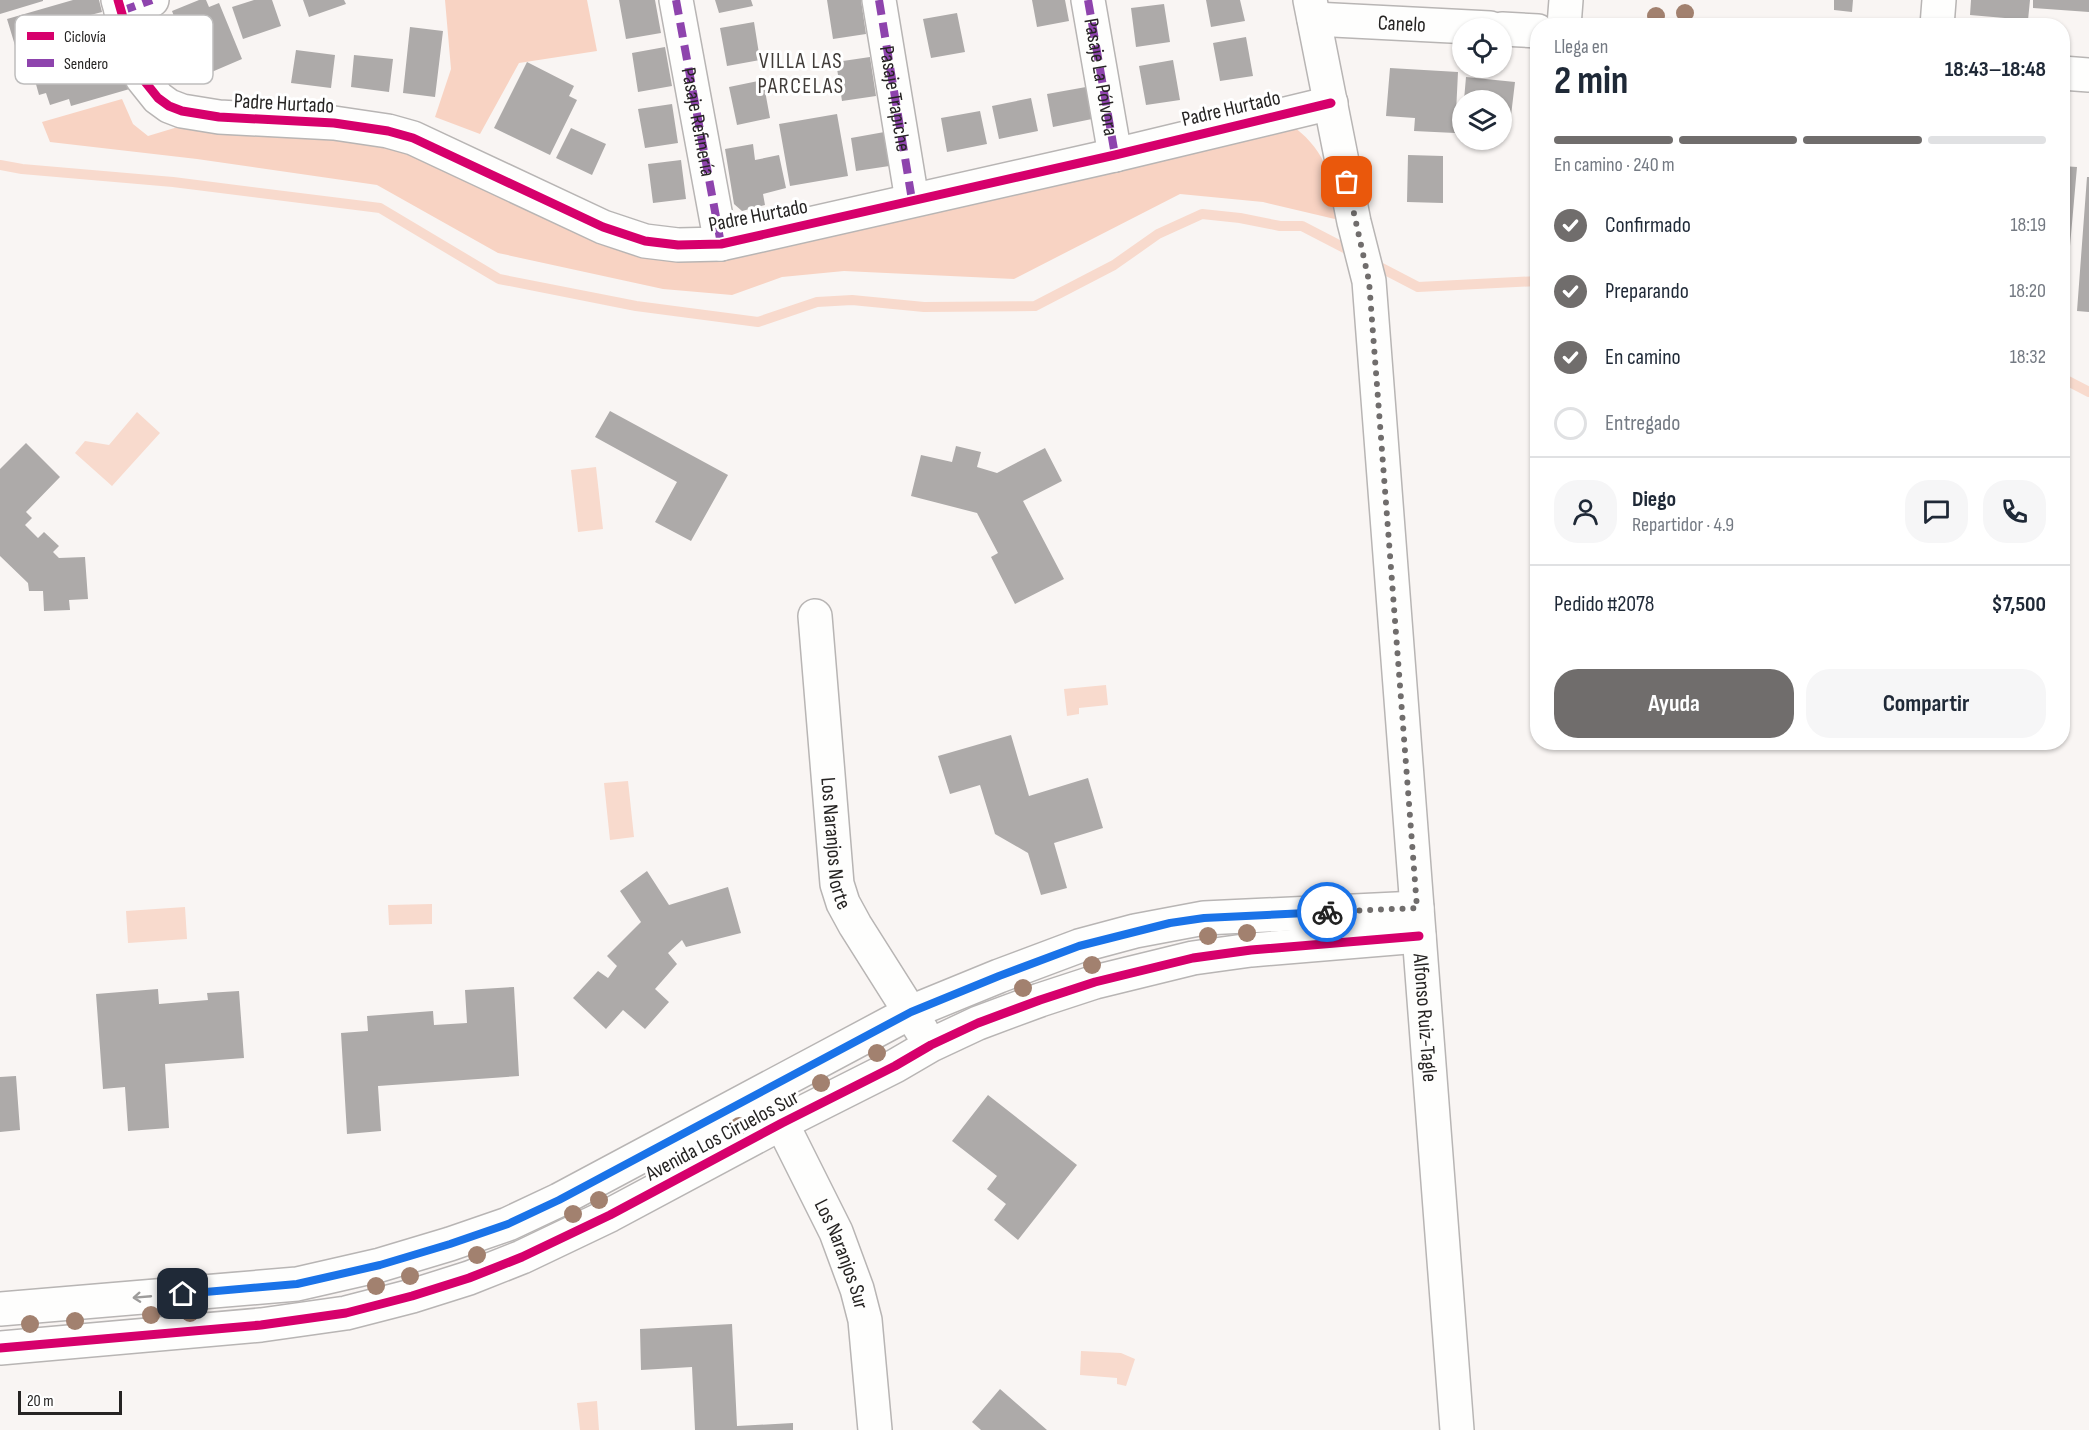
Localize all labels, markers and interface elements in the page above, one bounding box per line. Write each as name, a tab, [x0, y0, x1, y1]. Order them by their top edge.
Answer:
street label: Canelo	[1377, 10, 1426, 38]
legend	[15, 15, 213, 84]
street label: Pasaje La Pólvora	[1078, 16, 1123, 138]
map controls	[1452, 18, 1512, 150]
button: locate	[1452, 18, 1512, 78]
text: Ciclovía	[64, 28, 106, 47]
text: Llega en	[1554, 35, 1608, 59]
street label: Pasaje Trapiche	[874, 44, 916, 154]
district label: VILLA LAS PARCELAS	[757, 48, 845, 100]
text: Sendero	[64, 55, 108, 74]
text: 18:43–18:48	[1945, 56, 2046, 83]
text: 2 min	[1554, 58, 1628, 105]
street label: Pasaje Refinería	[676, 65, 720, 179]
street label: Padre Hurtado	[1179, 85, 1283, 132]
street label: Padre Hurtado	[233, 88, 335, 119]
button: layers	[1452, 90, 1512, 150]
text: En camino · 240 m	[1554, 153, 1675, 177]
pin	[1321, 156, 1372, 207]
icon: bag	[1330, 165, 1363, 198]
street label: Padre Hurtado	[706, 194, 810, 237]
icon: check	[1554, 209, 1587, 242]
text: Confirmado	[1605, 212, 1691, 239]
text: 18:19	[2011, 213, 2046, 237]
icon: check	[1554, 275, 1587, 308]
text: Preparando	[1605, 278, 1689, 305]
text: 18:20	[2009, 279, 2046, 303]
icon: check	[1554, 341, 1587, 374]
text: En camino	[1605, 344, 1681, 371]
text: 18:32	[2010, 345, 2046, 369]
text: Entregado	[1605, 410, 1680, 437]
button: person	[1554, 480, 1617, 543]
button: chat	[1905, 480, 1968, 543]
button: phone	[1983, 480, 2046, 543]
text: Diego	[1632, 486, 1676, 513]
text: Repartidor · 4.9	[1632, 513, 1734, 537]
text: Pedido #2078	[1554, 591, 1654, 618]
text: $7,500	[1991, 591, 2046, 618]
button: Ayuda	[1554, 669, 1794, 738]
button: Compartir	[1806, 669, 2046, 738]
street label: Los Naranjos Norte	[815, 776, 856, 914]
courier	[1297, 882, 1357, 942]
icon: bike	[1311, 896, 1344, 929]
street label: Alfonso Ruiz-Tagle	[1407, 952, 1442, 1083]
street label: Avenida Los Ciruelos Sur	[640, 1085, 803, 1187]
street label: Los Naranjos Sur	[809, 1195, 874, 1312]
pin	[157, 1268, 208, 1319]
icon: home	[166, 1277, 199, 1310]
one-way arrow	[133, 1292, 153, 1303]
scale bar	[18, 1388, 122, 1416]
text: 20 m	[27, 1392, 54, 1411]

